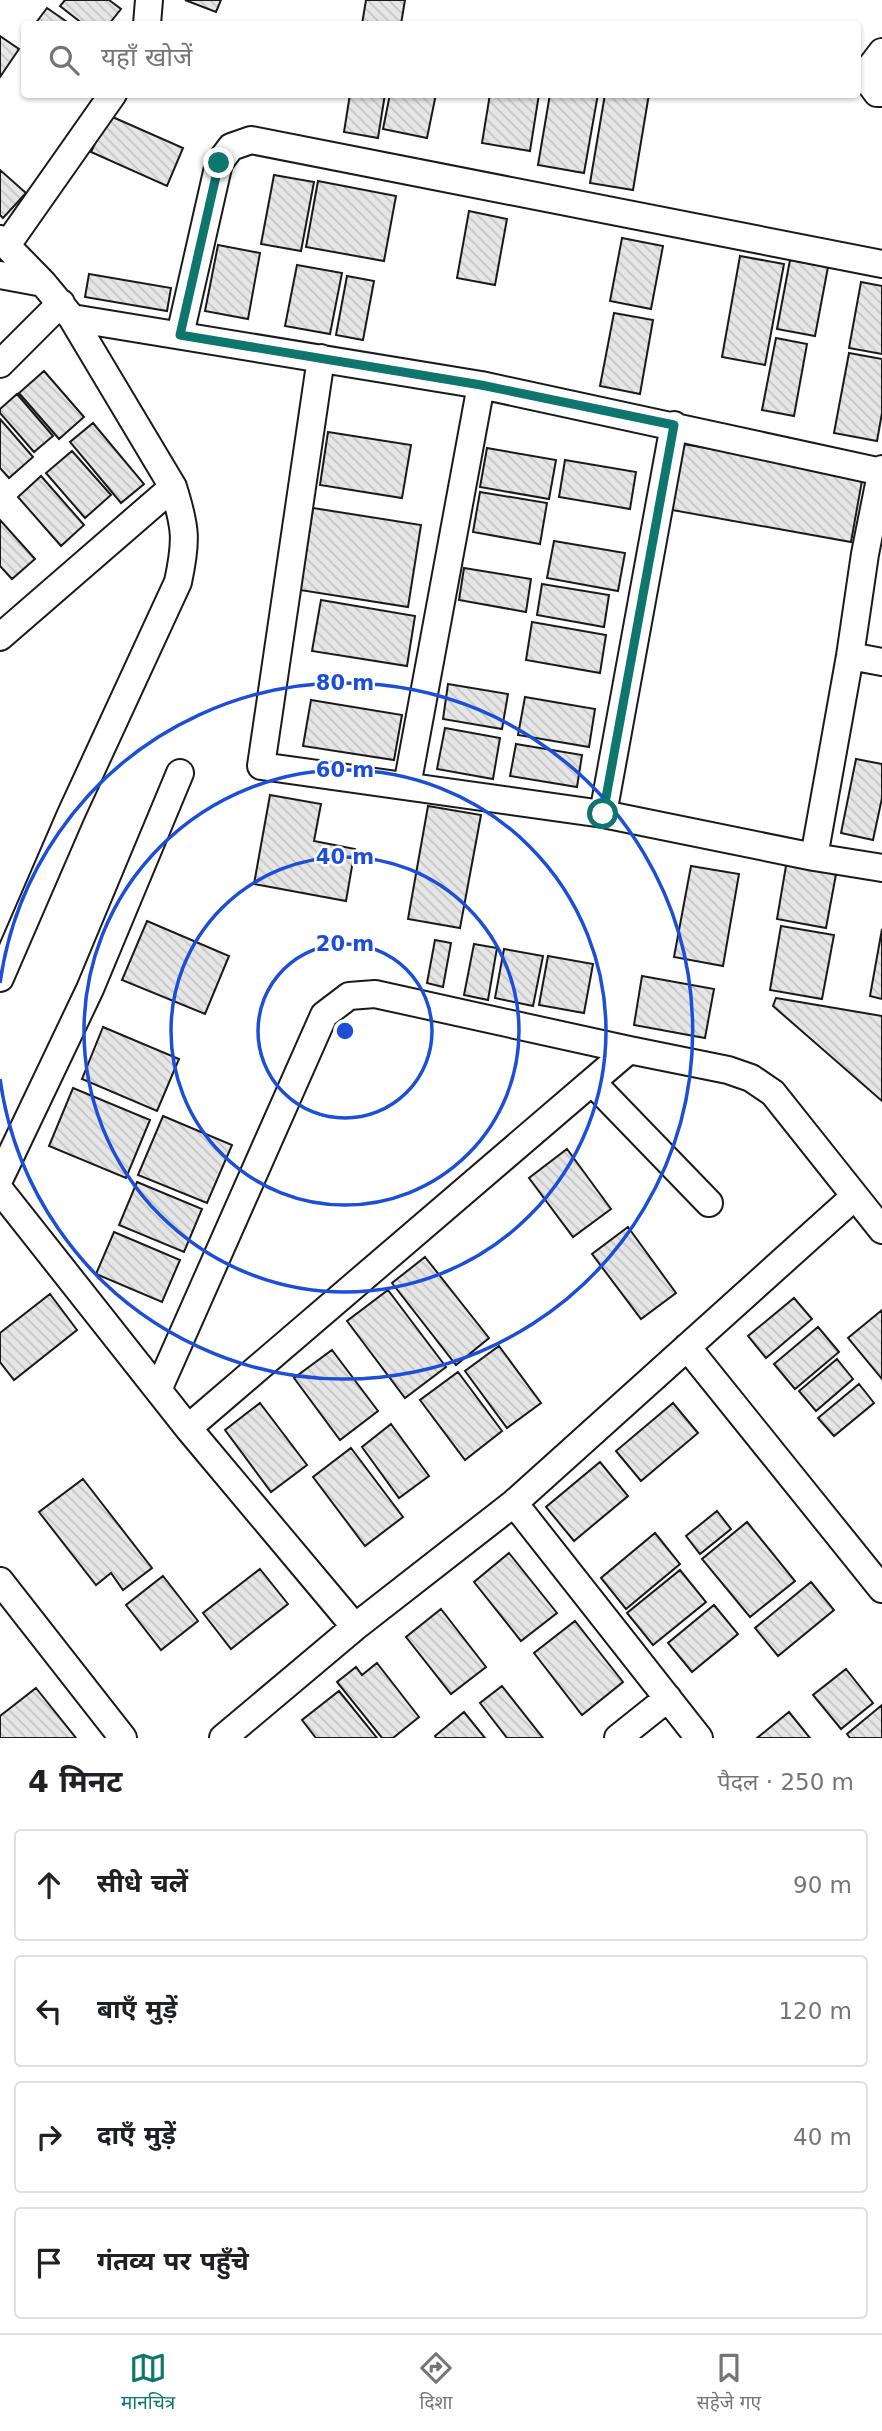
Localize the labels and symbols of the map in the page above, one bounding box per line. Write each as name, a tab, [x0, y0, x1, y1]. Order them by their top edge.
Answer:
route end	[203, 147, 234, 178]
text: 80 m	[316, 671, 374, 695]
text: 60 m	[316, 758, 374, 782]
route start	[587, 798, 618, 829]
text: 40 m	[316, 845, 374, 869]
text: 20 m	[316, 932, 374, 956]
centre of rings	[333, 1019, 357, 1043]

